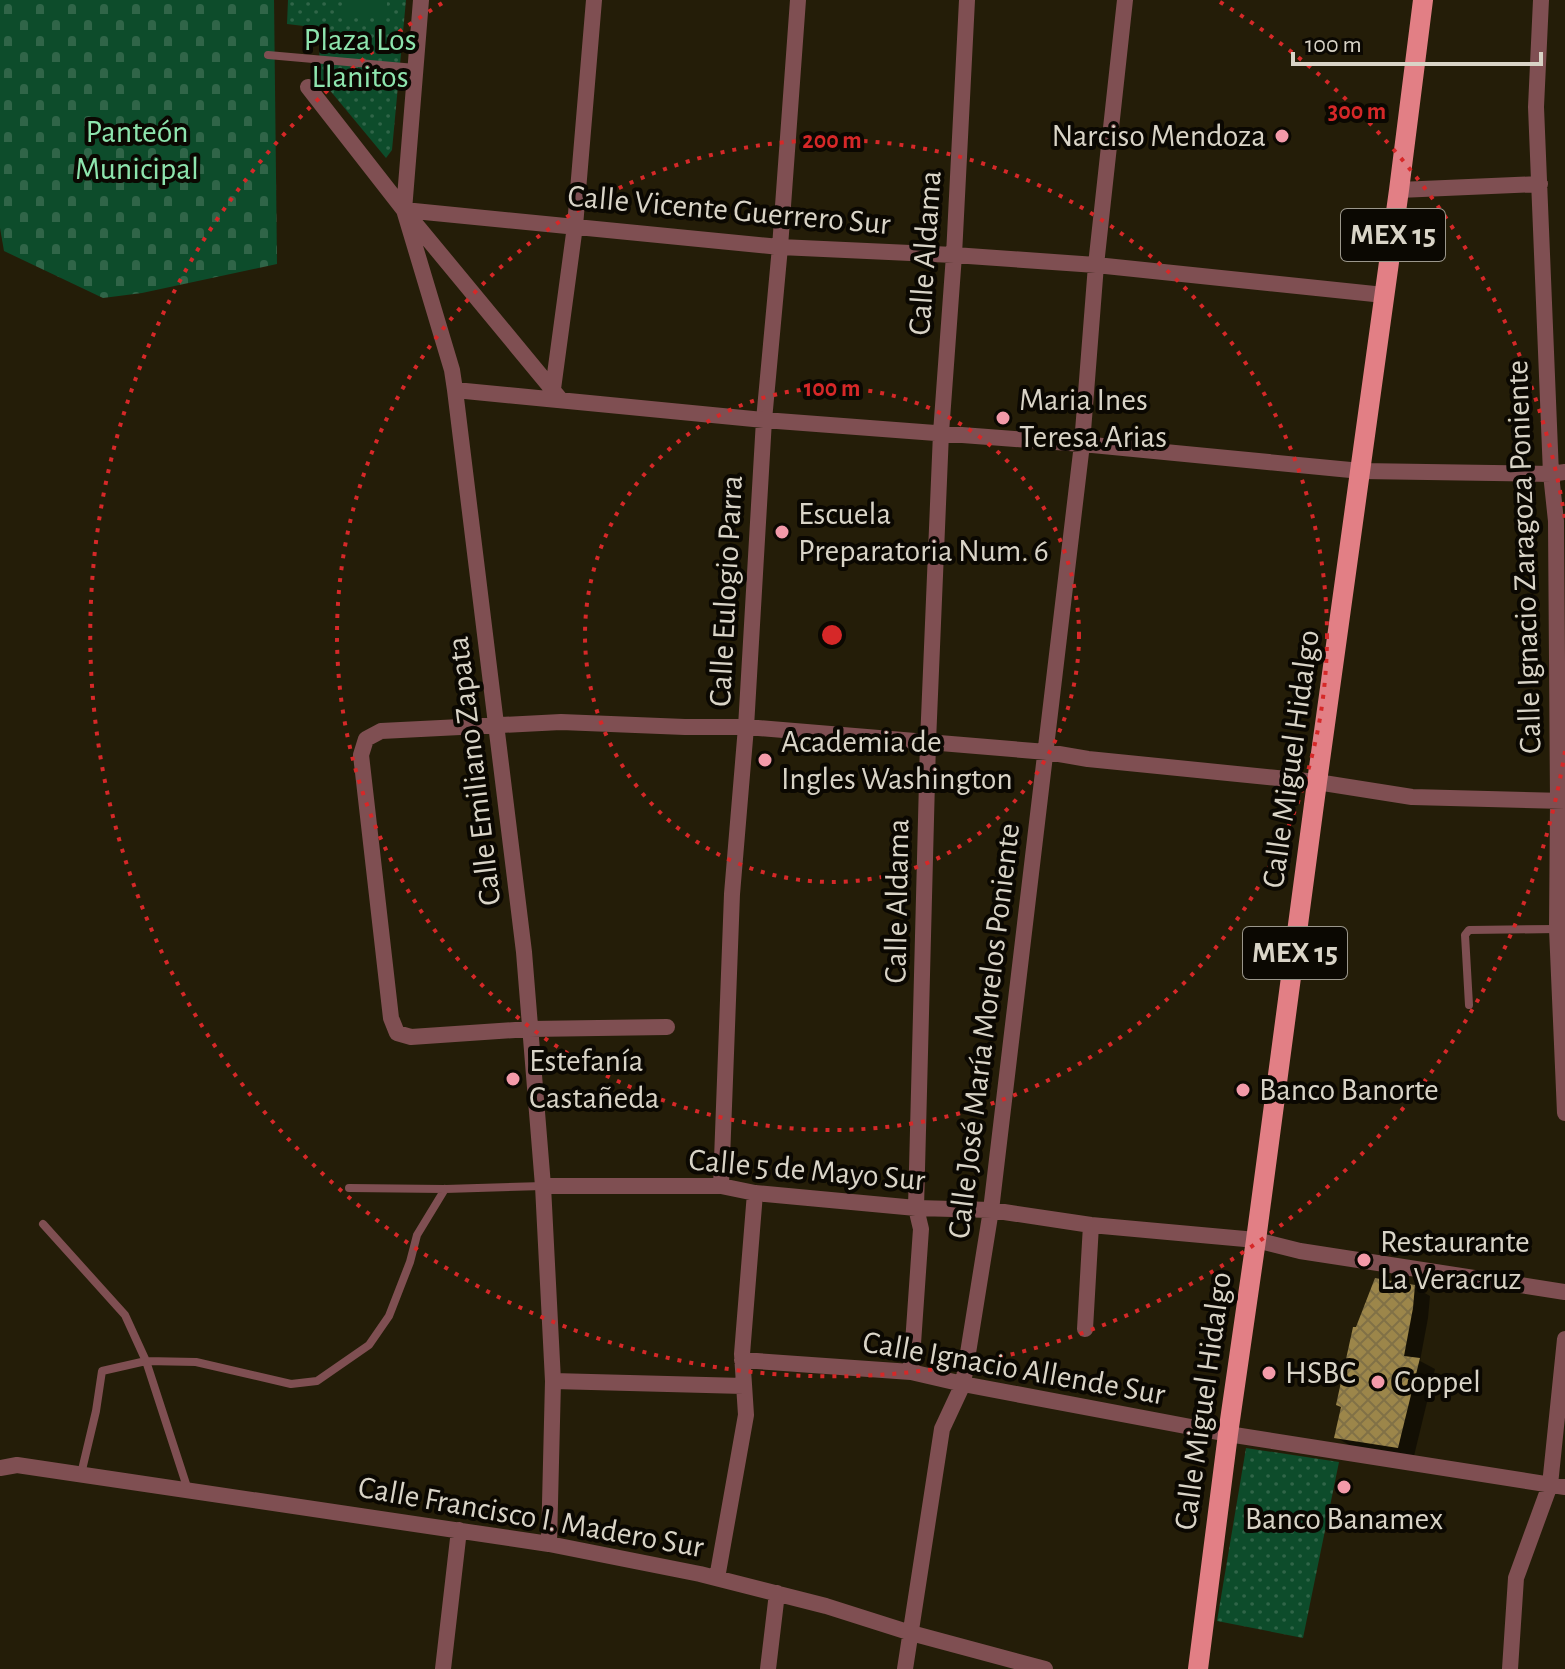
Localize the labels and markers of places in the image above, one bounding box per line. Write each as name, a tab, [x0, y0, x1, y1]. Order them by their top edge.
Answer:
place label: Narciso Mendoza	[1051, 120, 1266, 152]
marker: Narciso Mendoza	[1273, 127, 1291, 145]
place label: Maria Ines Teresa Arias	[1019, 384, 1167, 453]
marker: Maria Ines Teresa Arias	[994, 409, 1012, 427]
place label: Escuela Preparatoria Num. 6	[798, 498, 1049, 567]
marker: Escuela Preparatoria Num. 6	[773, 523, 791, 541]
centre of rings	[818, 621, 846, 649]
place label: Academia de Ingles Washington	[781, 726, 1013, 795]
marker: Academia de Ingles Washington	[756, 751, 774, 769]
place label: Estefanía Castañeda	[529, 1045, 660, 1114]
marker: Estefanía Castañeda	[504, 1070, 522, 1088]
place label: Banco Banorte	[1259, 1074, 1439, 1106]
marker: Banco Banorte	[1234, 1081, 1252, 1099]
place label: Restaurante La Veracruz	[1380, 1226, 1530, 1295]
marker: Restaurante La Veracruz	[1355, 1251, 1373, 1269]
place label: HSBC	[1285, 1357, 1356, 1389]
marker: HSBC	[1260, 1364, 1278, 1382]
place label: Coppel	[1394, 1366, 1481, 1398]
marker: Coppel	[1369, 1373, 1387, 1391]
marker: Banco Banamex	[1335, 1478, 1353, 1496]
place label: Banco Banamex	[1245, 1503, 1443, 1535]

